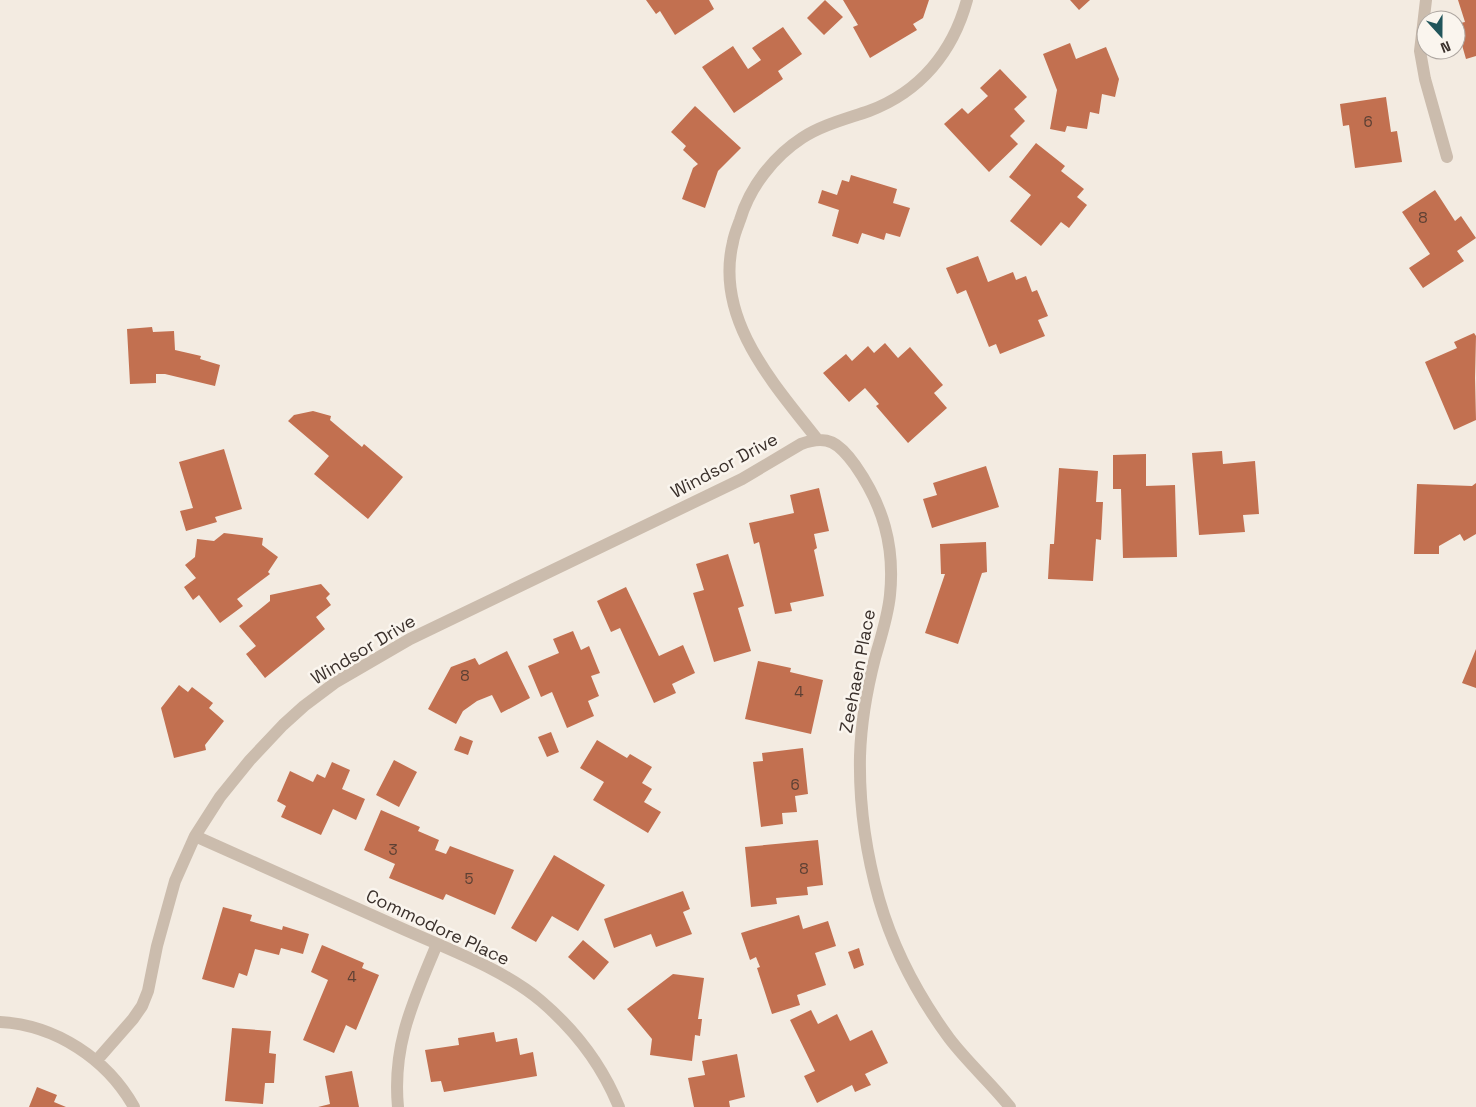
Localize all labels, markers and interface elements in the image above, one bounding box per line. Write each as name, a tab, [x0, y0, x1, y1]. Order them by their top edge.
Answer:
north arrow	[1416, 10, 1466, 60]
text: N	[1438, 37, 1453, 57]
house number: 6	[1363, 112, 1373, 131]
house number: 8	[1418, 208, 1428, 227]
street label: Windsor Drive	[667, 427, 781, 503]
street label: Zeehaen Place	[834, 607, 880, 735]
street label: Windsor Drive	[307, 609, 419, 689]
house number: 8	[460, 666, 470, 685]
house number: 4	[794, 682, 804, 701]
house number: 6	[790, 775, 800, 794]
house number: 3	[388, 840, 398, 859]
house number: 8	[799, 859, 809, 878]
house number: 5	[465, 869, 474, 888]
street label: Commodore Place	[362, 884, 514, 970]
house number: 4	[347, 967, 357, 986]

